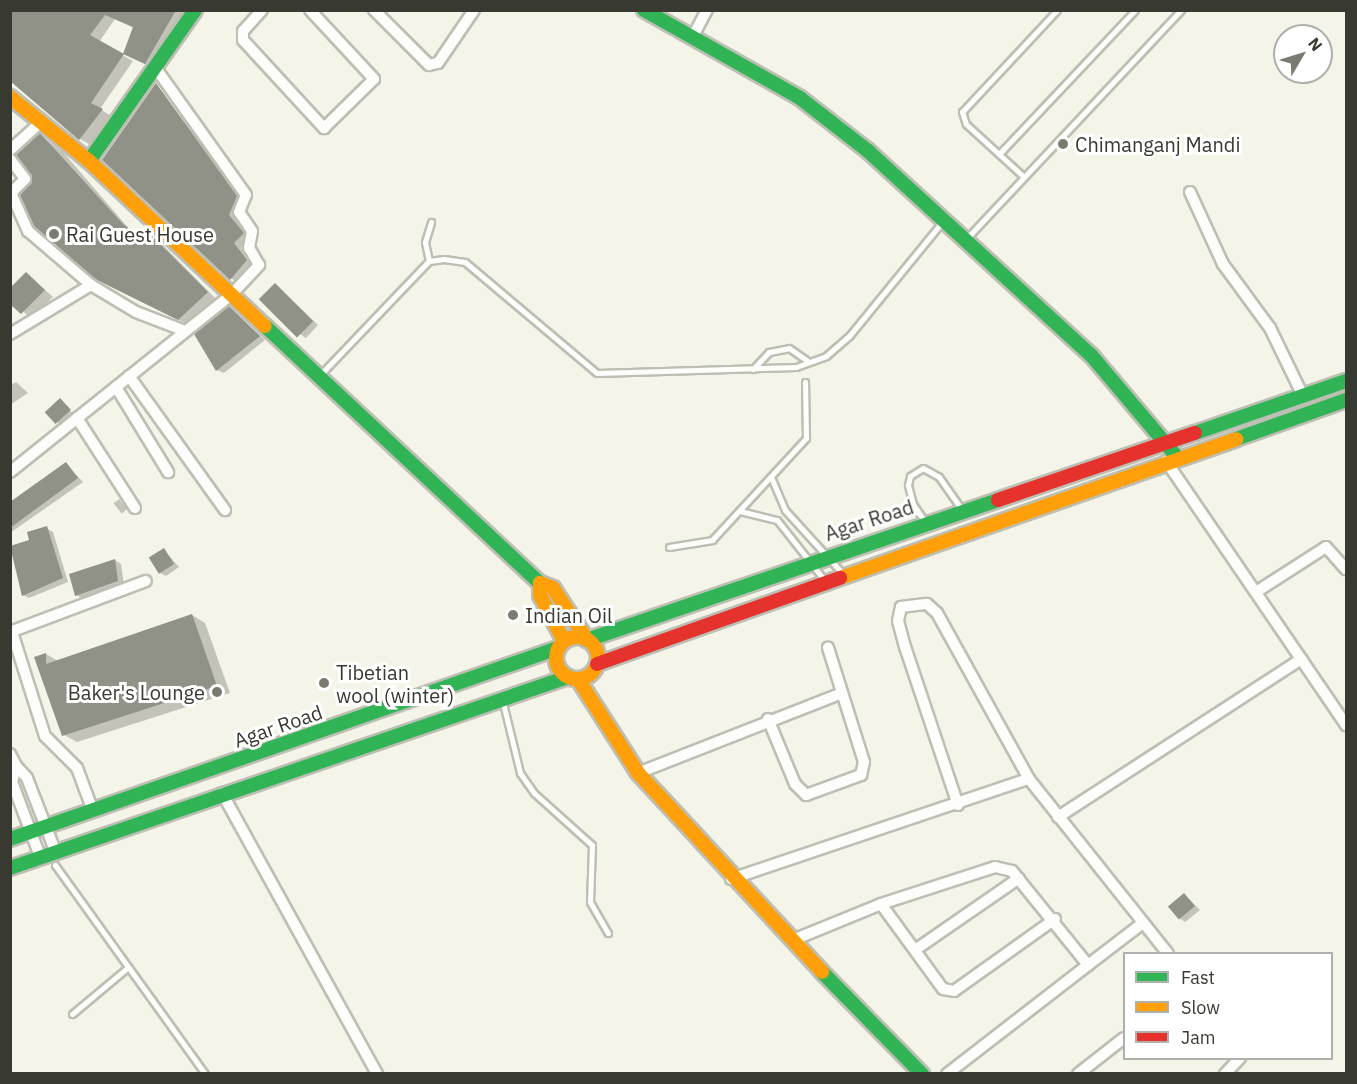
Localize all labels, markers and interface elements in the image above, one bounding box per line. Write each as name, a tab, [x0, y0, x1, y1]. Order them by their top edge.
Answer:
north arrow	[1273, 24, 1333, 84]
text: N	[1304, 33, 1327, 55]
place label: Chimanganj Mandi	[1075, 132, 1240, 156]
marker: Chimanganj Mandi	[1056, 137, 1070, 151]
place label: Rai Guest House	[66, 222, 214, 246]
marker: Rai Guest House	[47, 227, 61, 241]
street label: Agar Road	[822, 494, 916, 546]
place label: Indian Oil	[525, 603, 612, 627]
marker: Indian Oil	[506, 608, 520, 622]
place label: Tibetian wool (winter)	[336, 660, 454, 707]
marker: Tibetian wool (winter)	[317, 676, 331, 690]
place label: Baker's Lounge	[68, 680, 205, 704]
marker: Baker's Lounge	[210, 685, 224, 699]
street label: Agar Road	[231, 700, 325, 752]
legend	[1123, 952, 1333, 1060]
text: Fast	[1181, 966, 1215, 989]
text: Slow	[1181, 996, 1220, 1019]
text: Jam	[1181, 1026, 1216, 1049]

